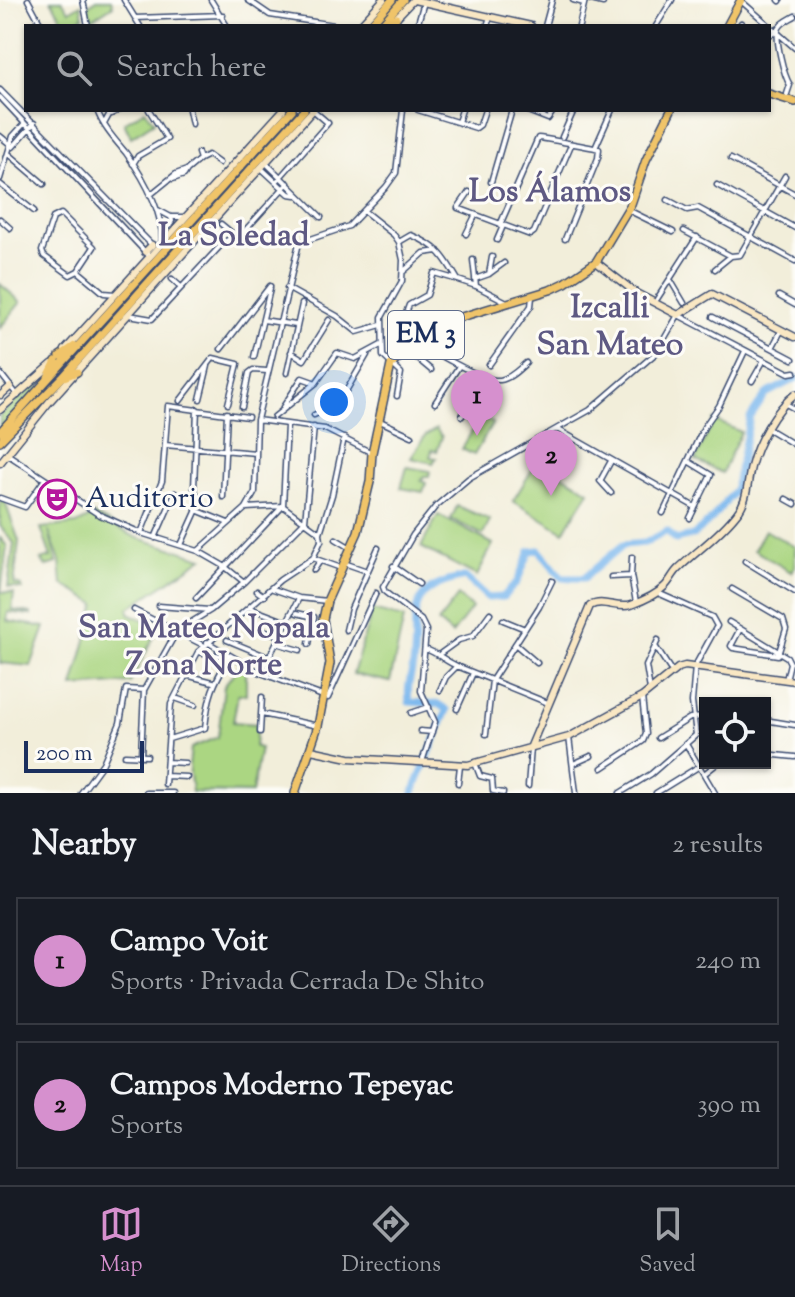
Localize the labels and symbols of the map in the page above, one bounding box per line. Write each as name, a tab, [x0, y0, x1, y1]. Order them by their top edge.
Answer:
district label: Los Álamos	[469, 170, 631, 216]
district label: La Soledad	[158, 214, 310, 260]
district label: Izcalli San Mateo	[537, 286, 683, 369]
road number: EM 3	[388, 311, 464, 359]
pin: 1	[451, 370, 503, 436]
your location	[314, 382, 354, 422]
pin: 2	[525, 430, 577, 496]
theatre icon: Auditorio	[36, 478, 78, 520]
place label: Auditorio	[85, 478, 214, 521]
district label: San Mateo Nopala Zona Norte	[78, 606, 330, 689]
scale bar	[24, 737, 144, 773]

